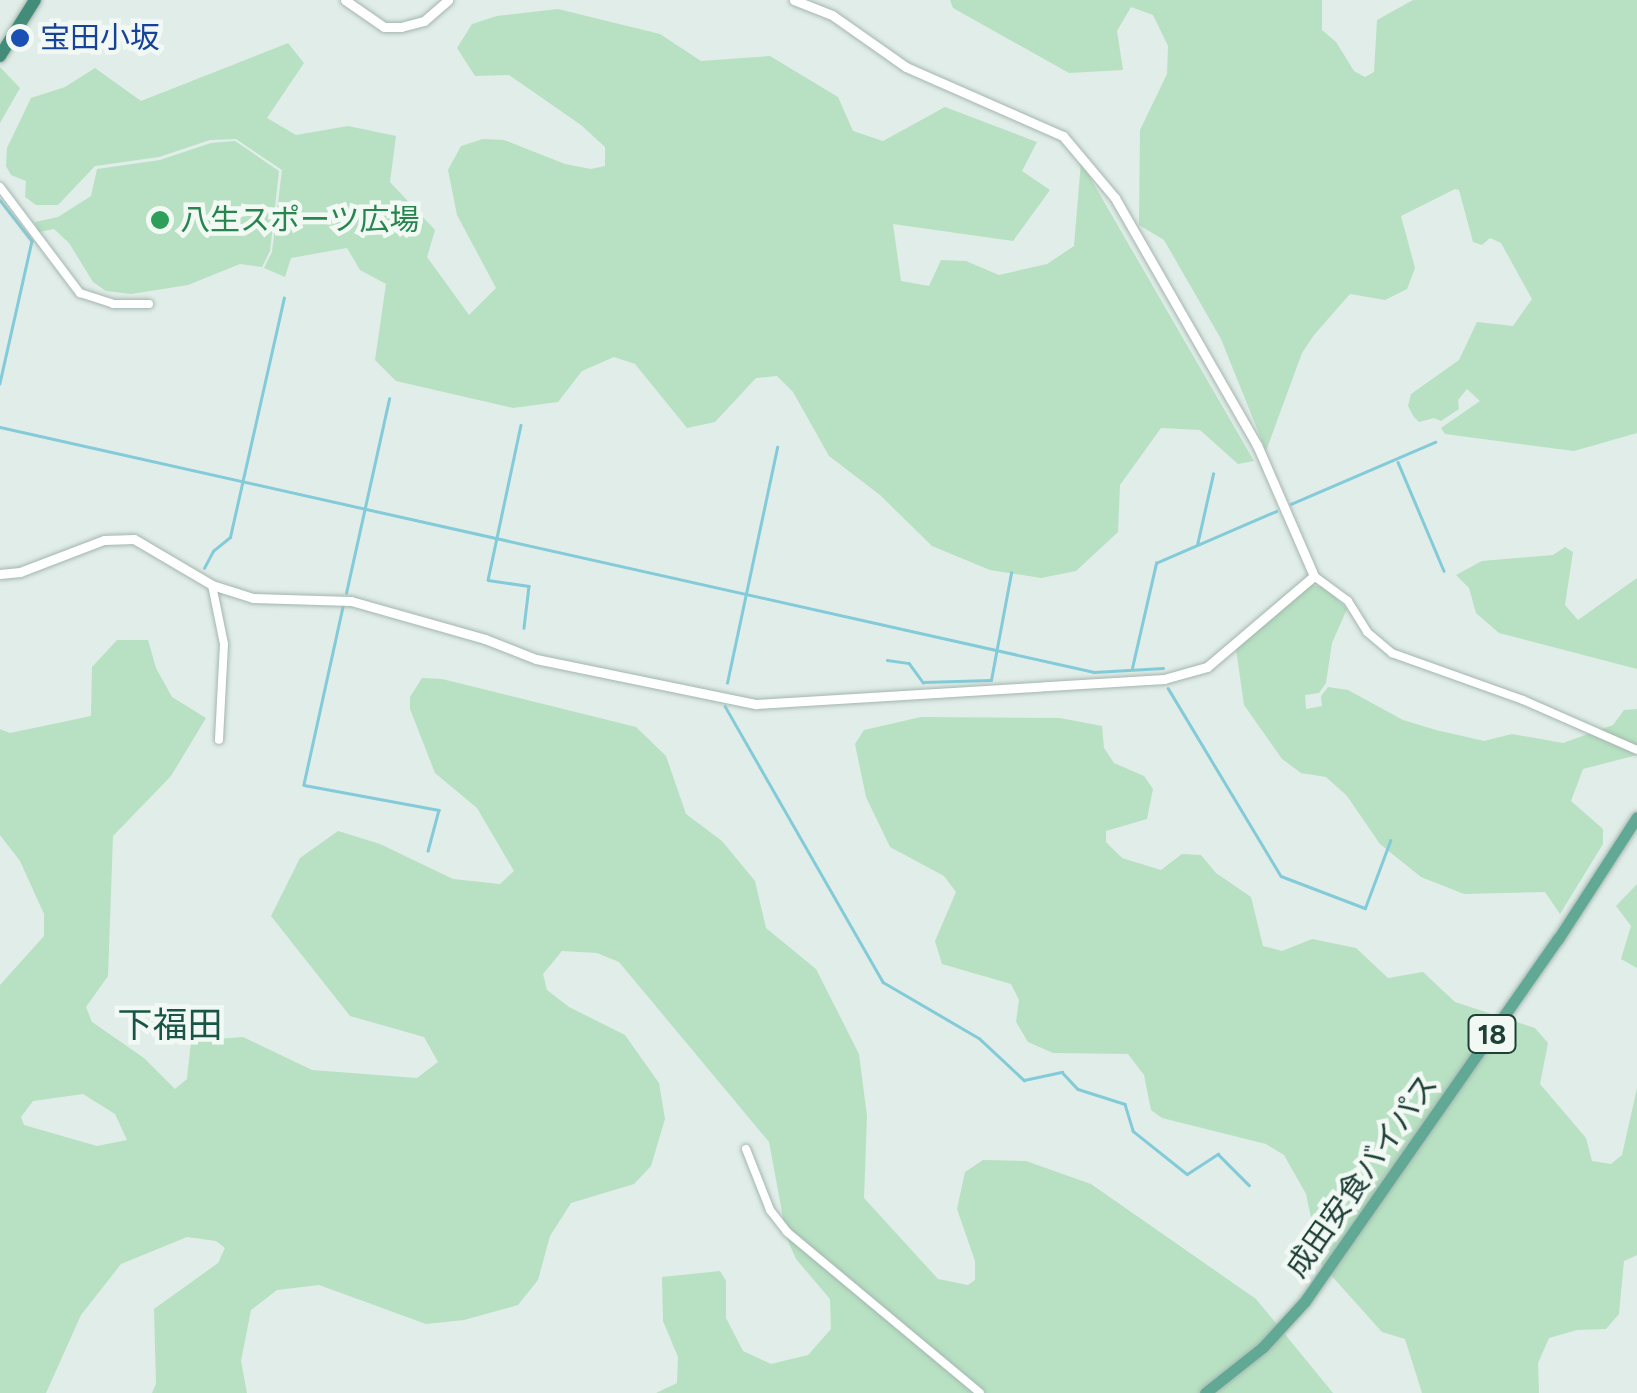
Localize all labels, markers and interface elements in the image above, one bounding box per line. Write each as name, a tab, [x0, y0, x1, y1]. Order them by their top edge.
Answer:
place label: 宝田小坂	[40, 20, 160, 56]
marker: 宝田小坂	[9, 27, 31, 49]
place label: 八生スポーツ広場	[180, 202, 420, 238]
marker: 八生スポーツ広場	[149, 209, 171, 231]
district label: 下福田	[118, 1004, 222, 1046]
road number: 18	[1467, 1011, 1517, 1057]
street label: 成田安食バイパス	[1278, 1067, 1446, 1285]

